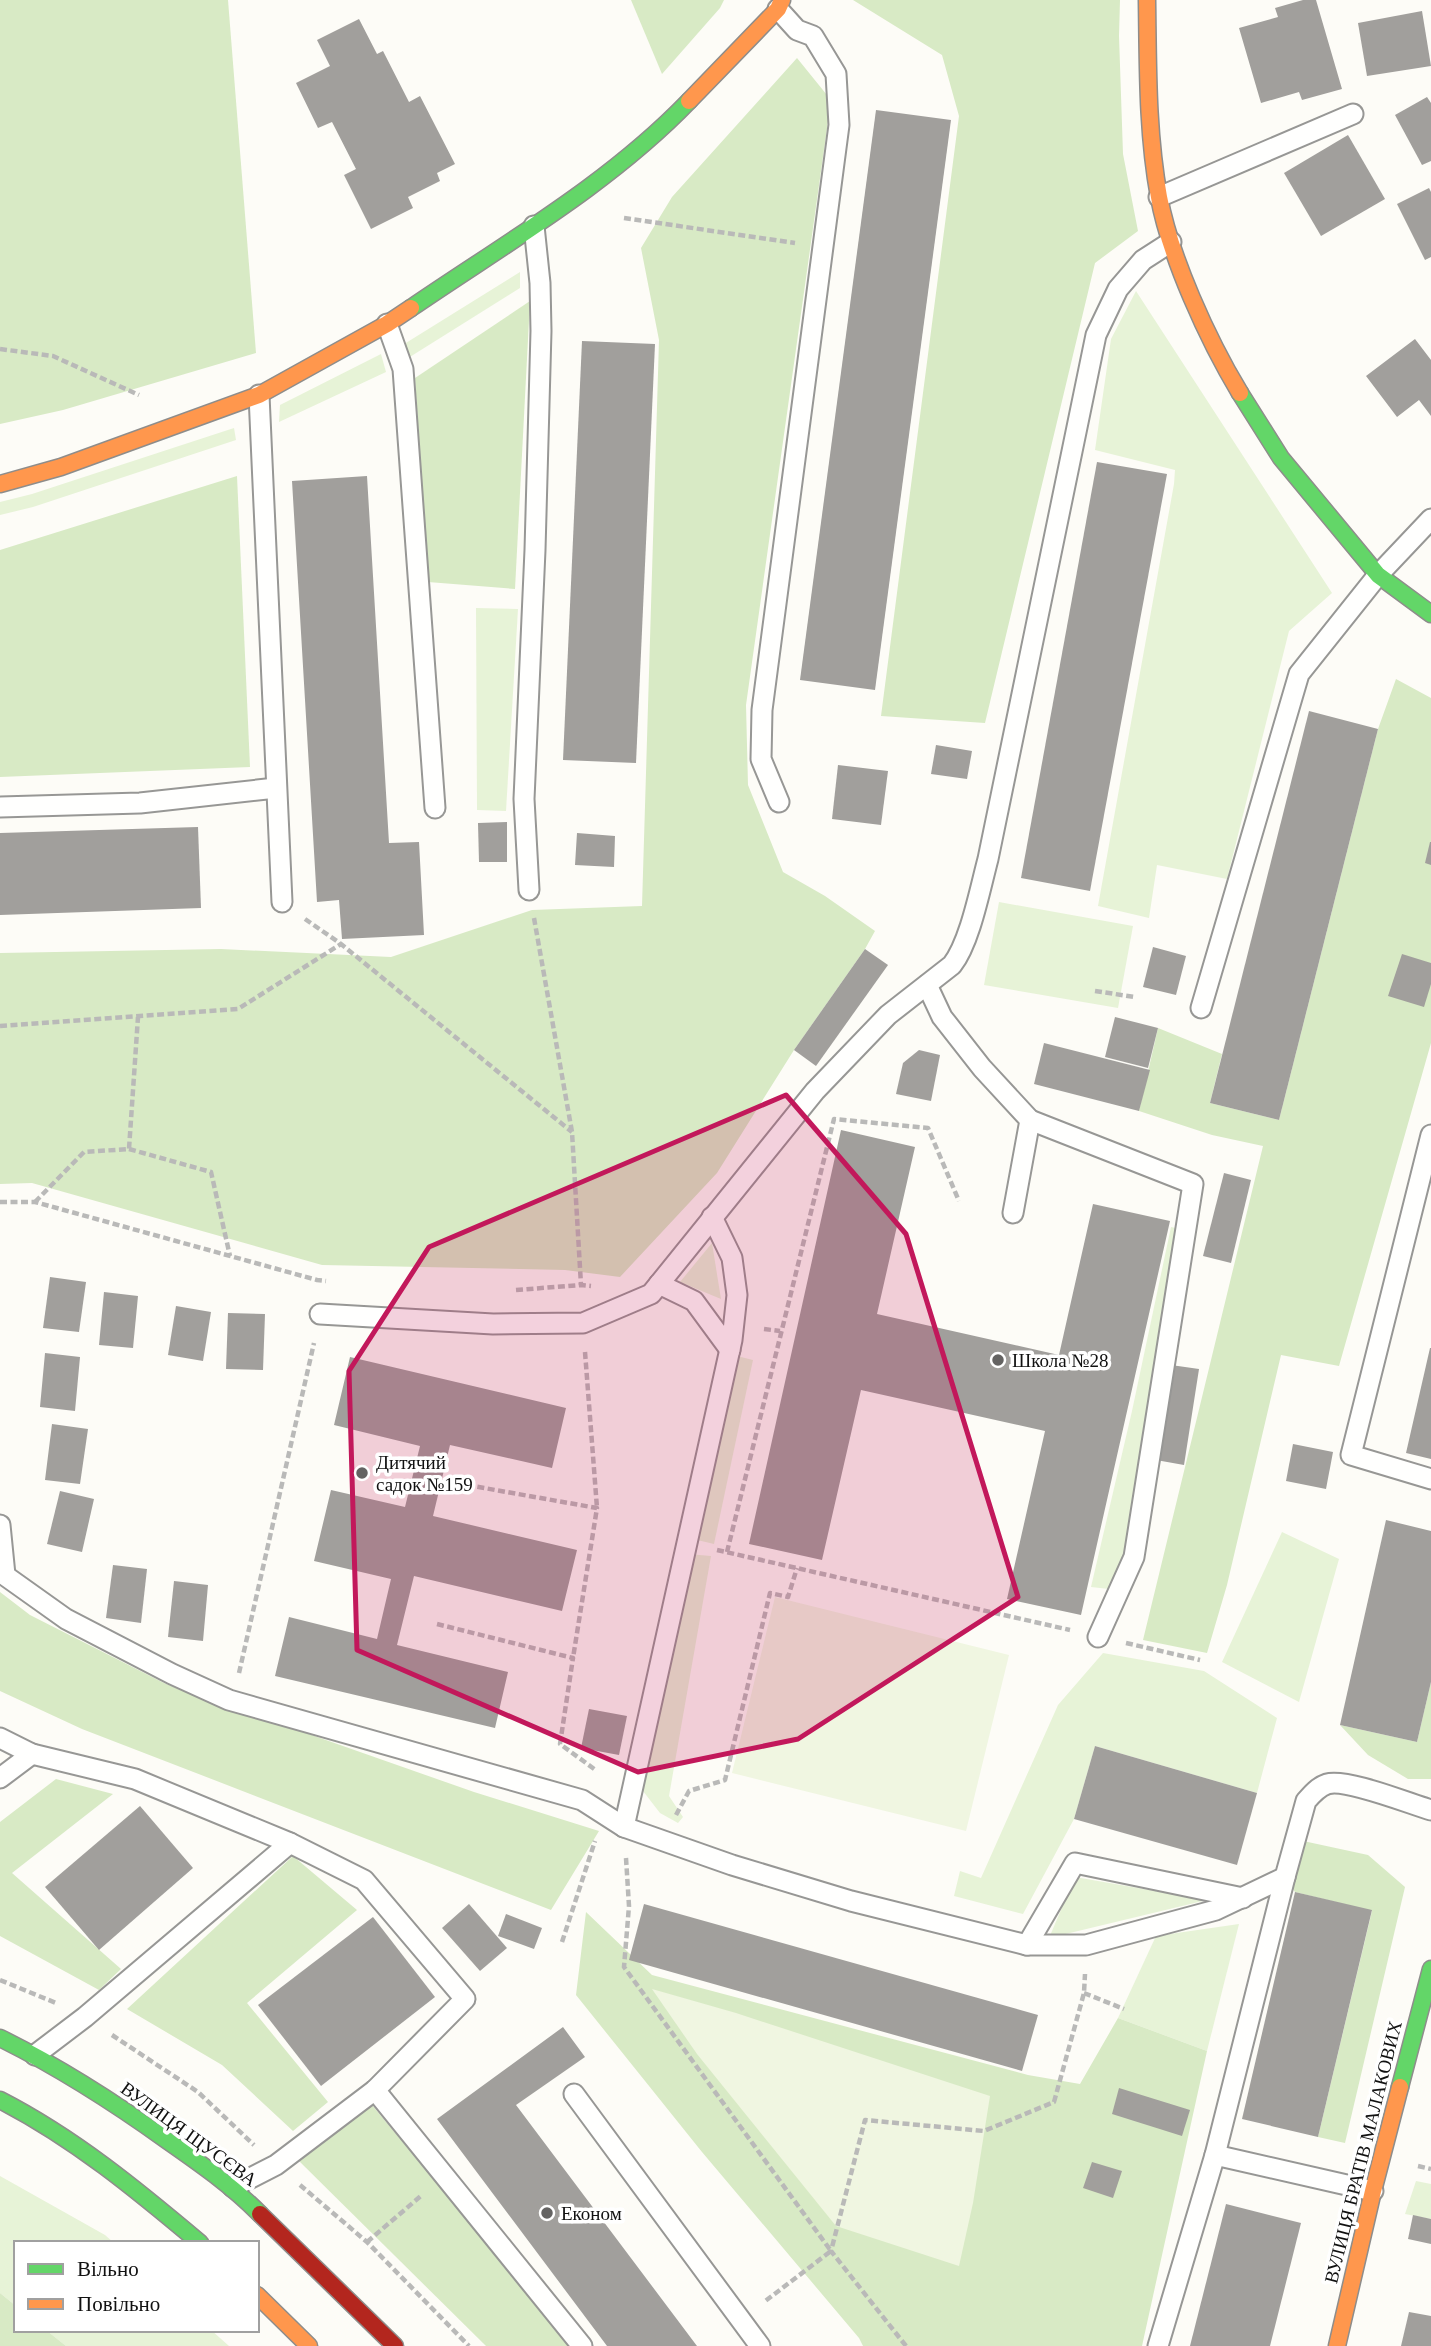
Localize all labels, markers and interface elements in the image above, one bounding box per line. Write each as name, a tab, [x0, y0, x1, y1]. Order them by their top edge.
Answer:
place label: Школа №28	[1012, 1350, 1108, 1371]
marker: Школа №28	[990, 1352, 1006, 1368]
place label: Дитячий садок №159	[376, 1452, 473, 1495]
marker: Дитячий садок №159	[354, 1465, 370, 1481]
street label: ВУЛИЦЯ БРАТІВ МАЛАКОВИХ	[1320, 2018, 1406, 2285]
street label: ВУЛИЦЯ ЩУСЄВА	[117, 2078, 261, 2191]
place label: Економ	[561, 2203, 622, 2224]
marker: Економ	[539, 2205, 555, 2221]
legend	[14, 2241, 259, 2332]
text: Вільно	[77, 2257, 139, 2281]
text: Повільно	[77, 2292, 160, 2316]

